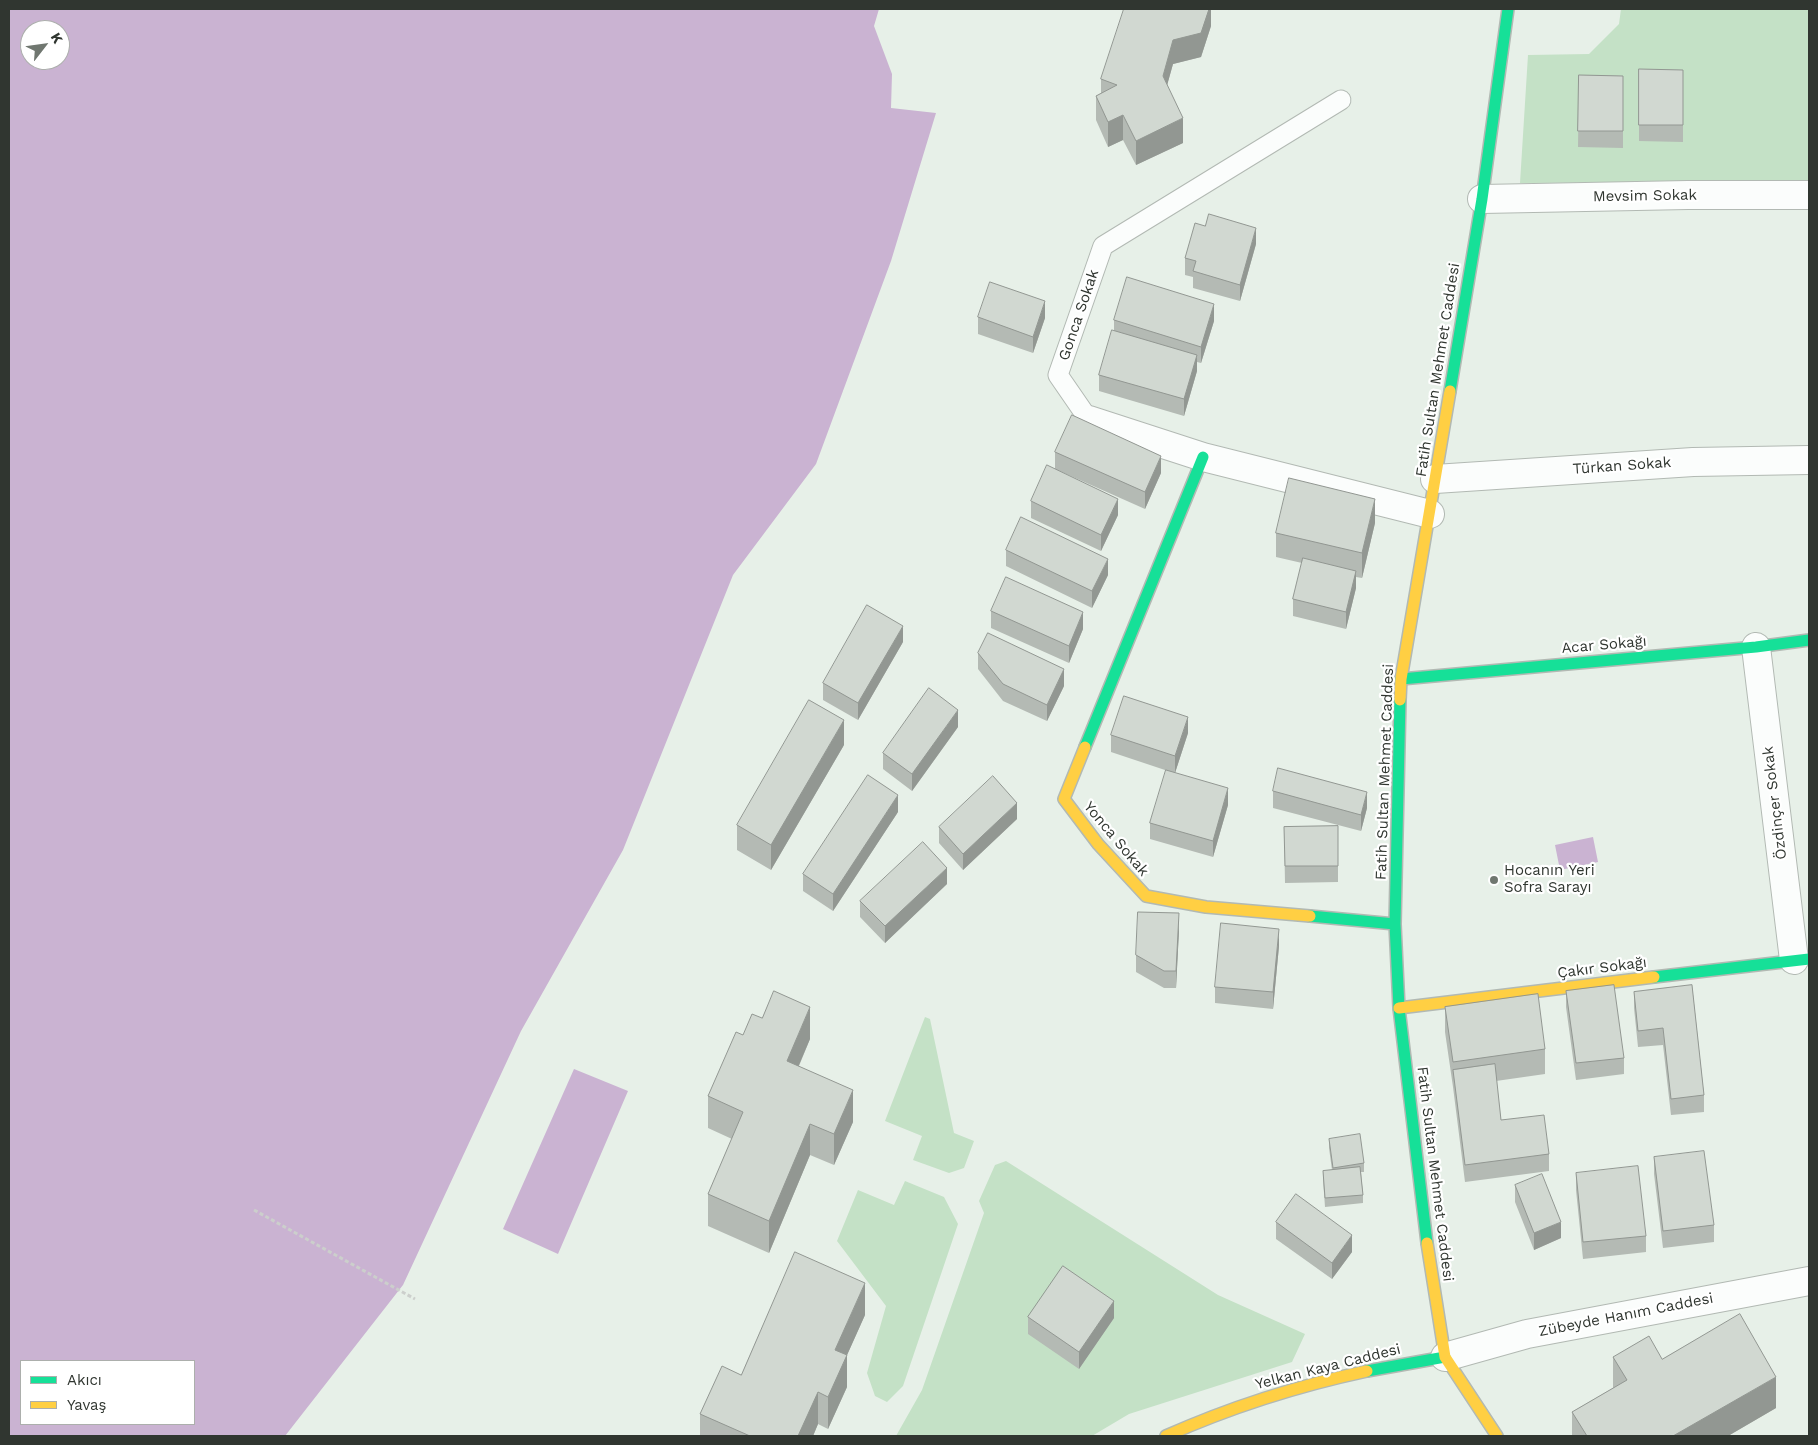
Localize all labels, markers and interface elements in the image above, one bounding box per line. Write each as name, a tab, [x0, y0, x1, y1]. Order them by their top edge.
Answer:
north arrow	[20, 20, 70, 70]
text: K	[48, 30, 66, 46]
street label: Mevsim Sokak	[1593, 186, 1697, 206]
street label: Fatih Sultan Mehmet Caddesi	[1412, 262, 1464, 478]
street label: Gonca Sokak	[1055, 267, 1103, 363]
street label: Türkan Sokak	[1572, 454, 1672, 478]
street label: Acar Sokağı	[1561, 632, 1647, 658]
street label: Fatih Sultan Mehmet Caddesi	[1372, 664, 1398, 880]
street label: Özdinçer Sokak	[1759, 745, 1791, 861]
street label: Yonca Sokak	[1080, 798, 1152, 880]
place label: Hocanın Yeri Sofra Sarayı	[1504, 862, 1595, 897]
marker: Hocanın Yeri Sofra Sarayı	[1488, 874, 1500, 886]
street label: Çakır Sokağı	[1556, 954, 1648, 982]
street label: Fatih Sultan Mehmet Caddesi	[1413, 1066, 1457, 1282]
street label: Zübeyde Hanım Caddesi	[1537, 1289, 1715, 1341]
street label: Yelkan Kaya Caddesi	[1254, 1340, 1402, 1394]
legend	[20, 1360, 195, 1425]
text: Akıcı	[67, 1371, 102, 1389]
text: Yavaş	[67, 1396, 107, 1414]

